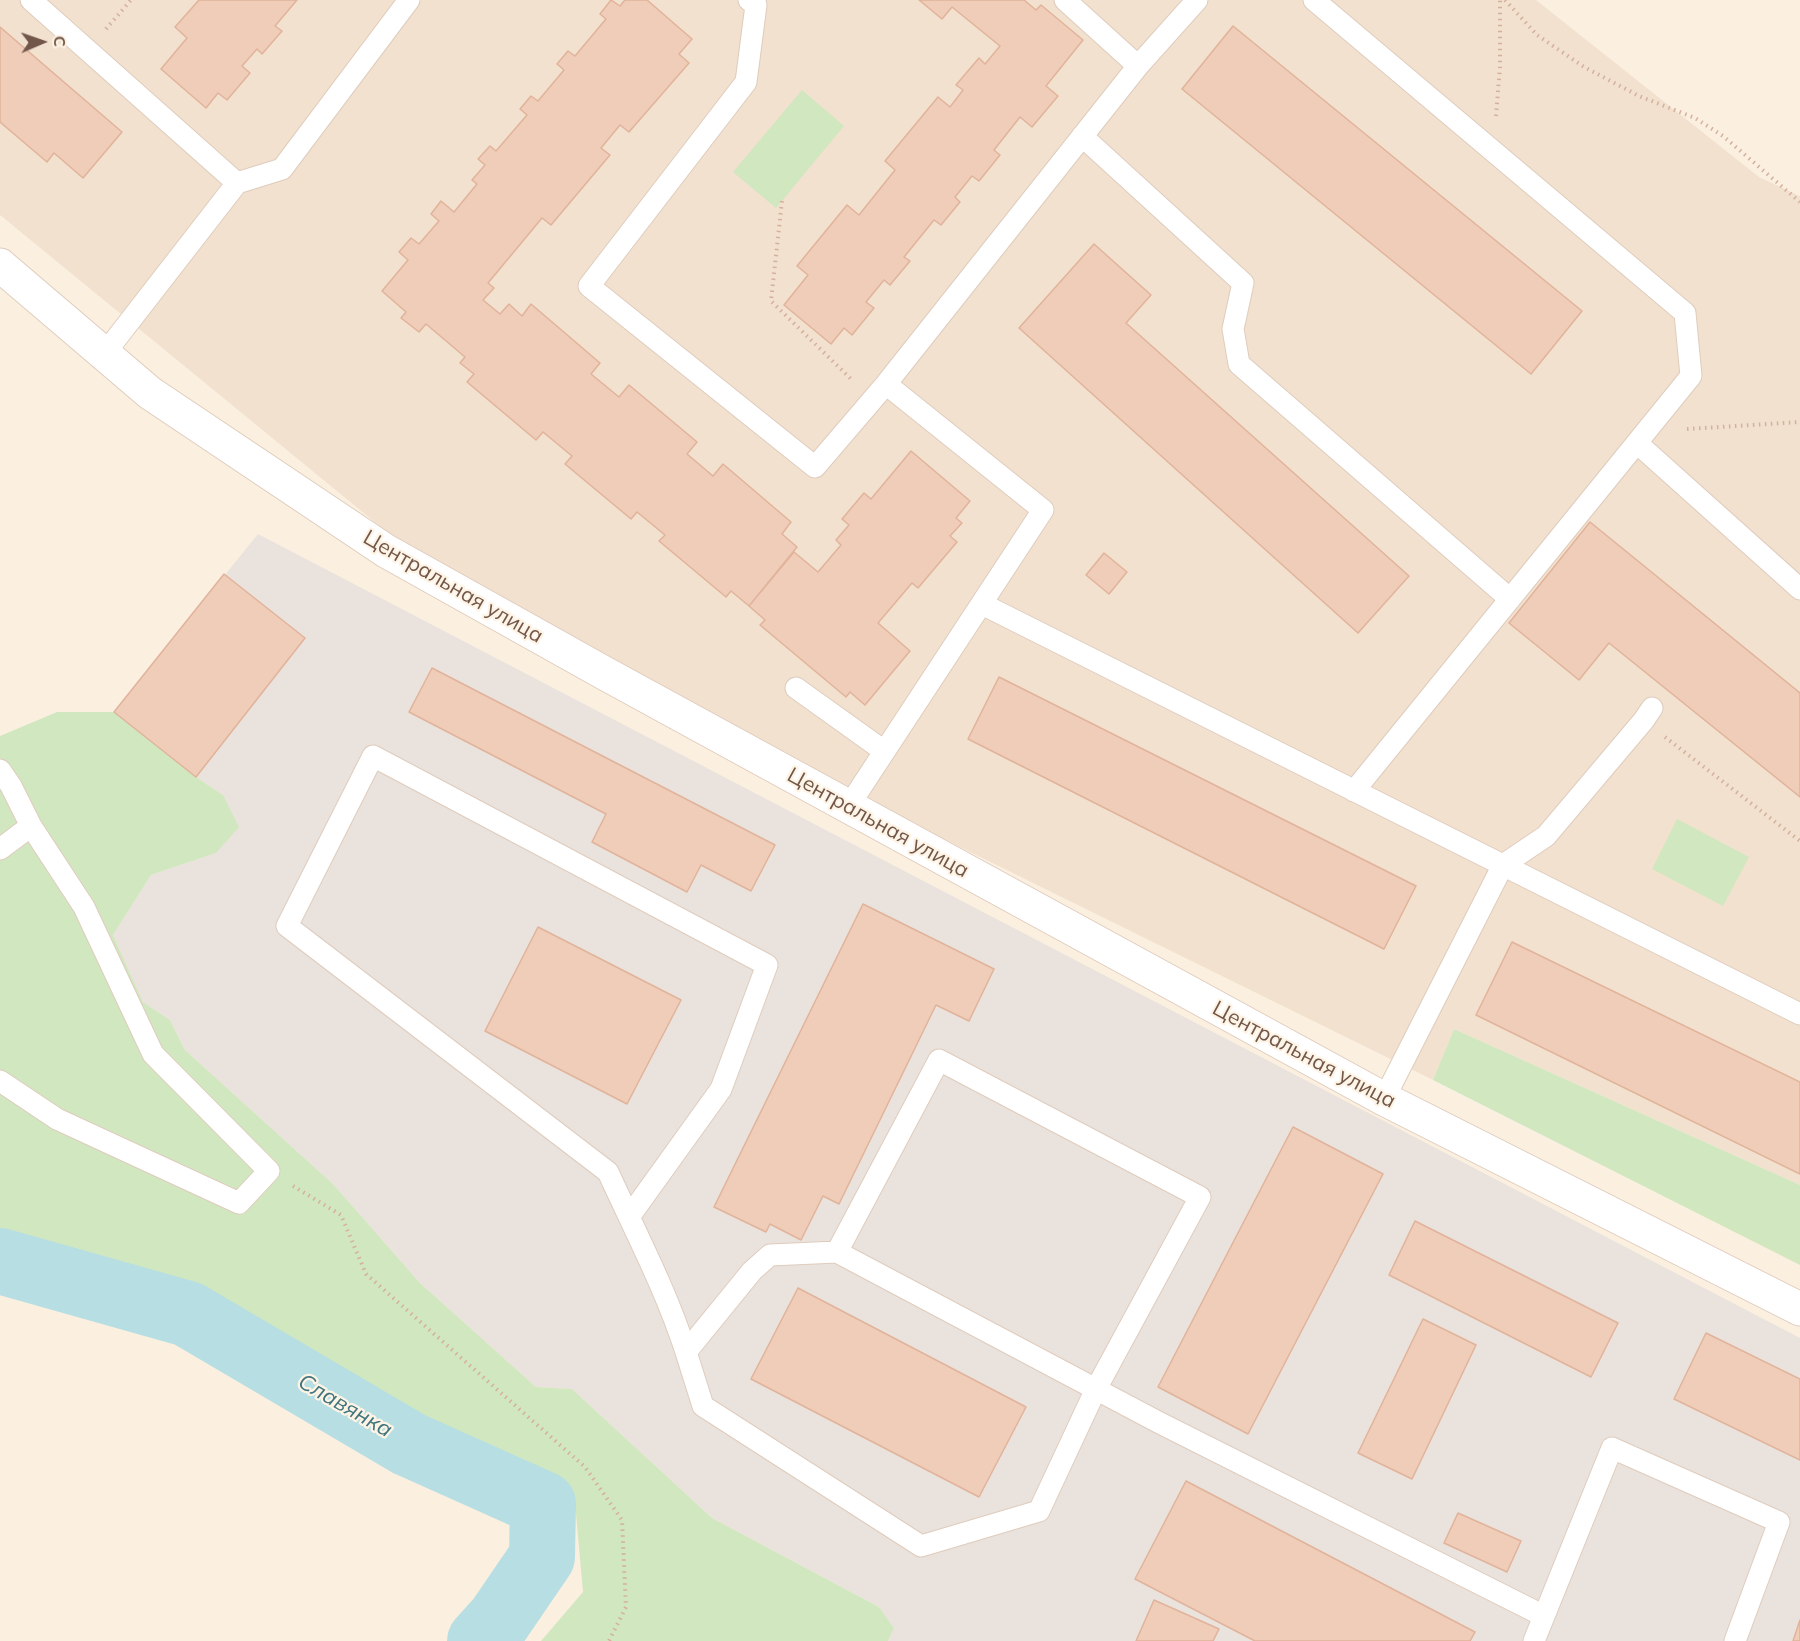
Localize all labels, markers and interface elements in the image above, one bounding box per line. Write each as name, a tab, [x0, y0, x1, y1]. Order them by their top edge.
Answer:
north arrow	[12, 12, 72, 72]
text: С	[50, 36, 70, 47]
street label: Центральная улица	[359, 525, 547, 649]
street label: Центральная улица	[783, 763, 973, 883]
street label: Центральная улица	[1208, 996, 1400, 1114]
water label: Славянка	[293, 1369, 397, 1443]

